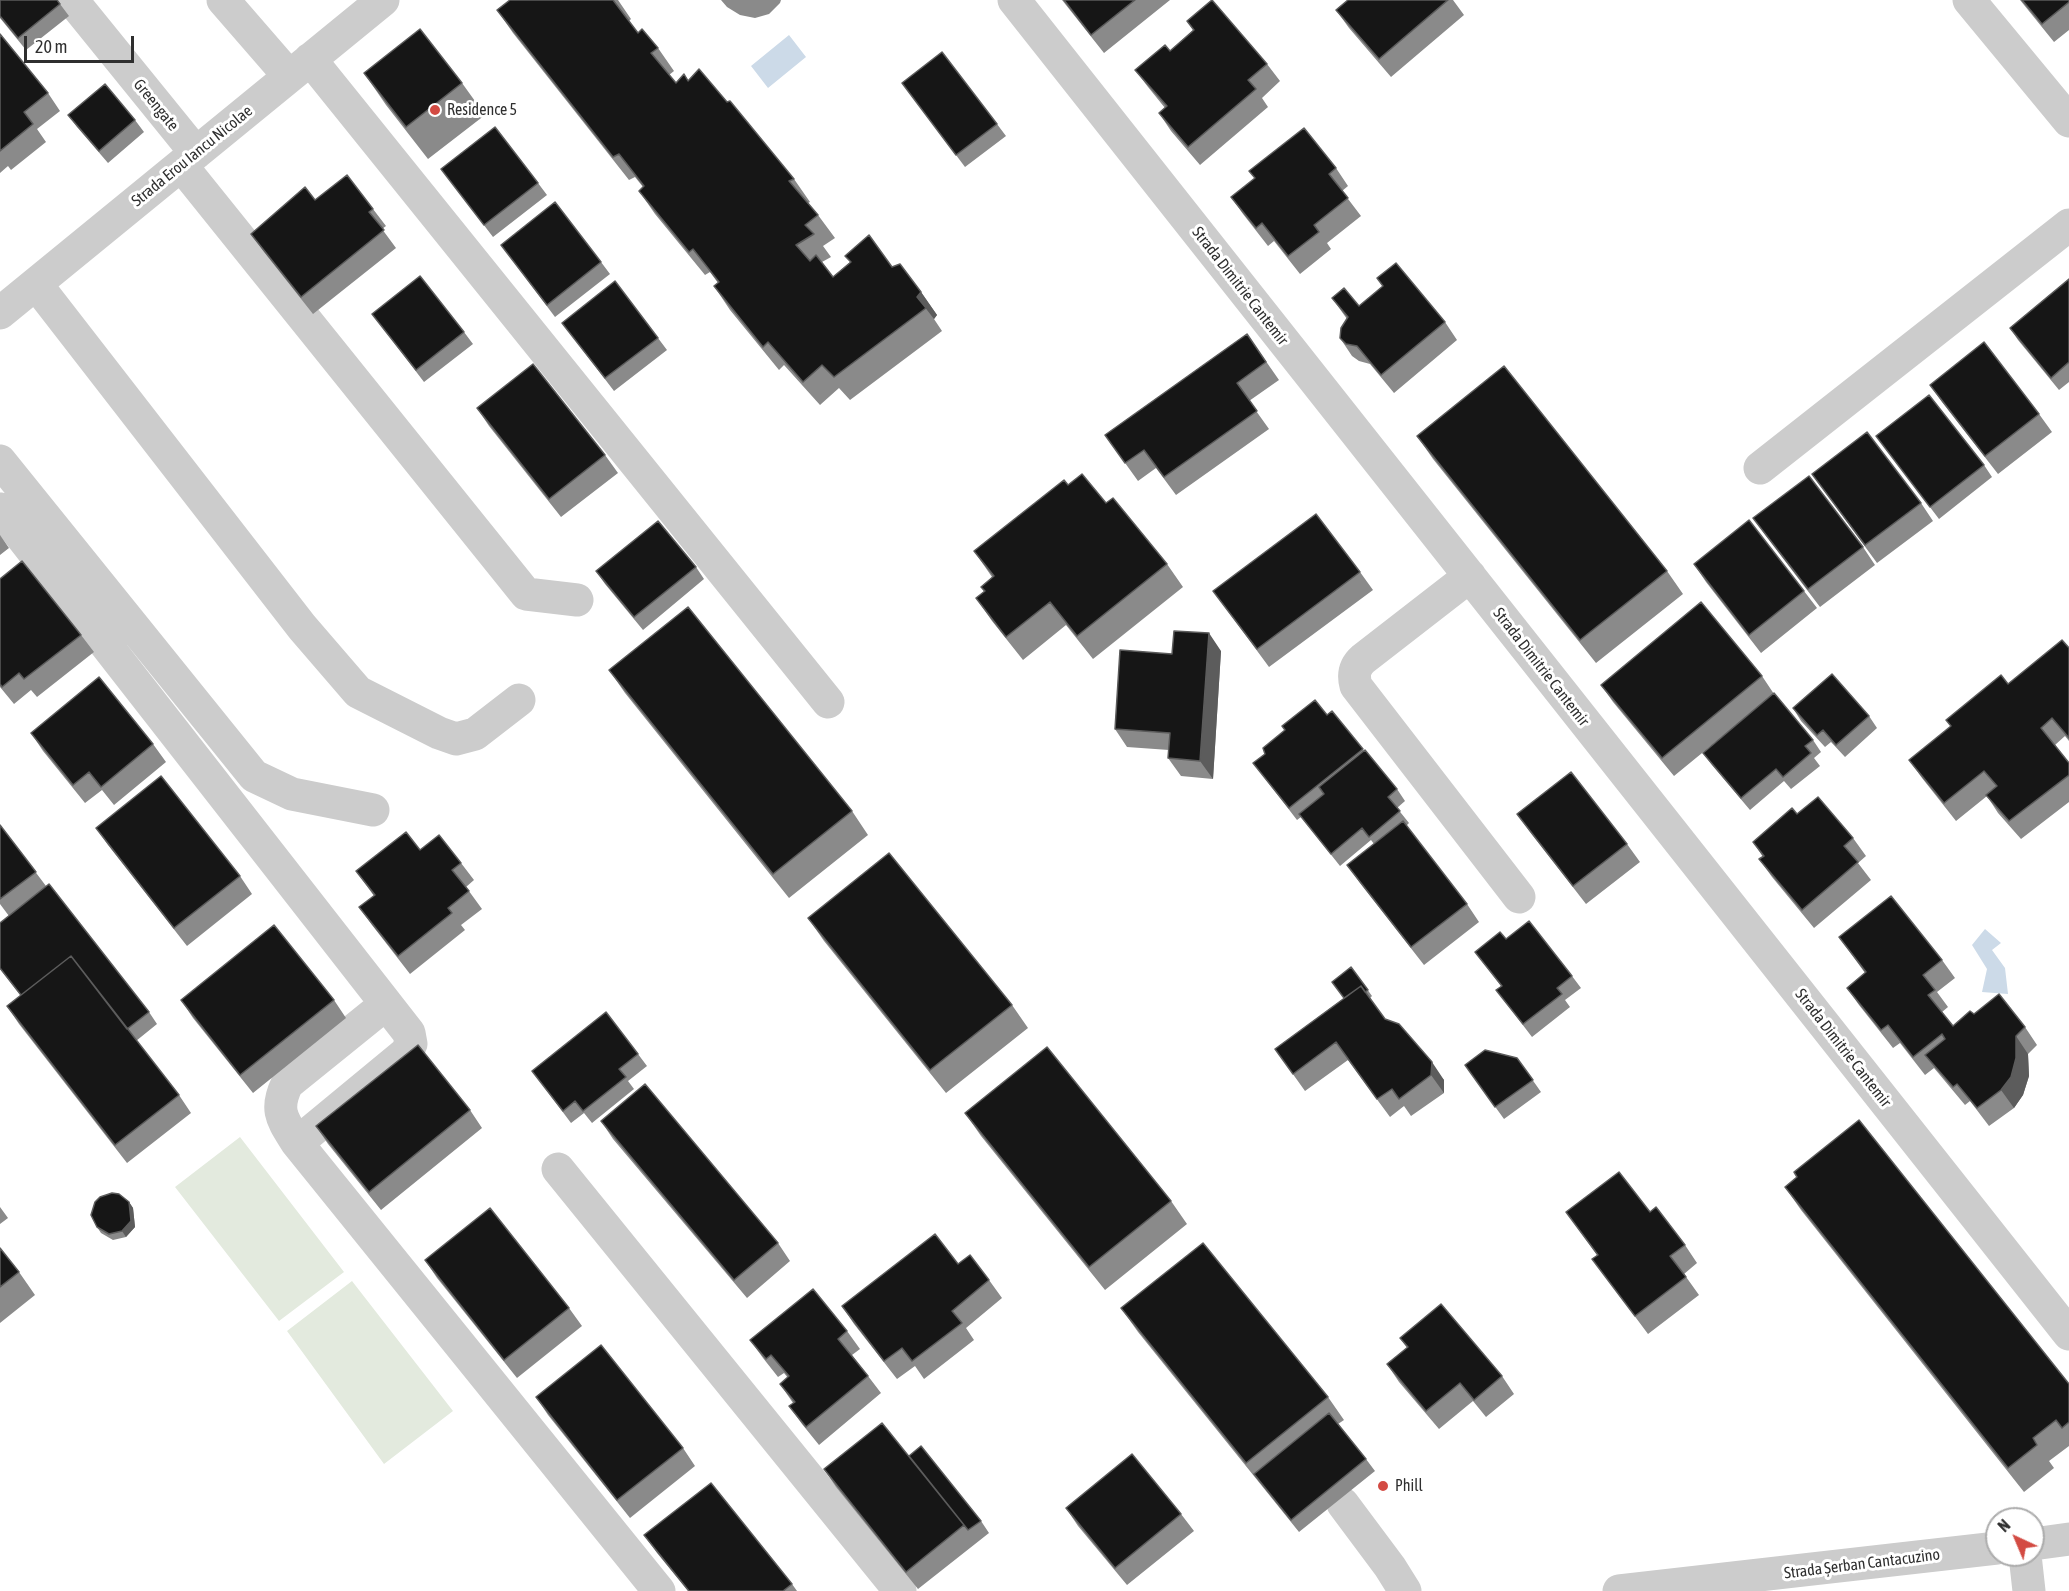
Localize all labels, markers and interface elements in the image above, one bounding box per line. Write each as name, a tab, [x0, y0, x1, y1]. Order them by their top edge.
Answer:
scale bar	[27, 24, 136, 62]
text: 20 m	[35, 36, 67, 57]
street label: Greengate	[129, 75, 183, 135]
place label: Residence 5	[447, 100, 517, 120]
street label: Strada Erou Iancu Nicolae	[128, 101, 256, 211]
marker: Residence 5	[428, 103, 442, 117]
street label: Strada Dimitrie Cantemir	[1188, 223, 1292, 349]
street label: Strada Dimitrie Cantemir	[1489, 604, 1593, 730]
street label: Strada Dimitrie Cantemir	[1791, 985, 1895, 1111]
place label: Phill	[1395, 1476, 1423, 1496]
marker: Phill	[1376, 1479, 1390, 1493]
north arrow	[1985, 1507, 2045, 1567]
text: N	[1994, 1516, 2014, 1535]
street label: Strada Șerban Cantacuzino	[1783, 1545, 1941, 1583]

